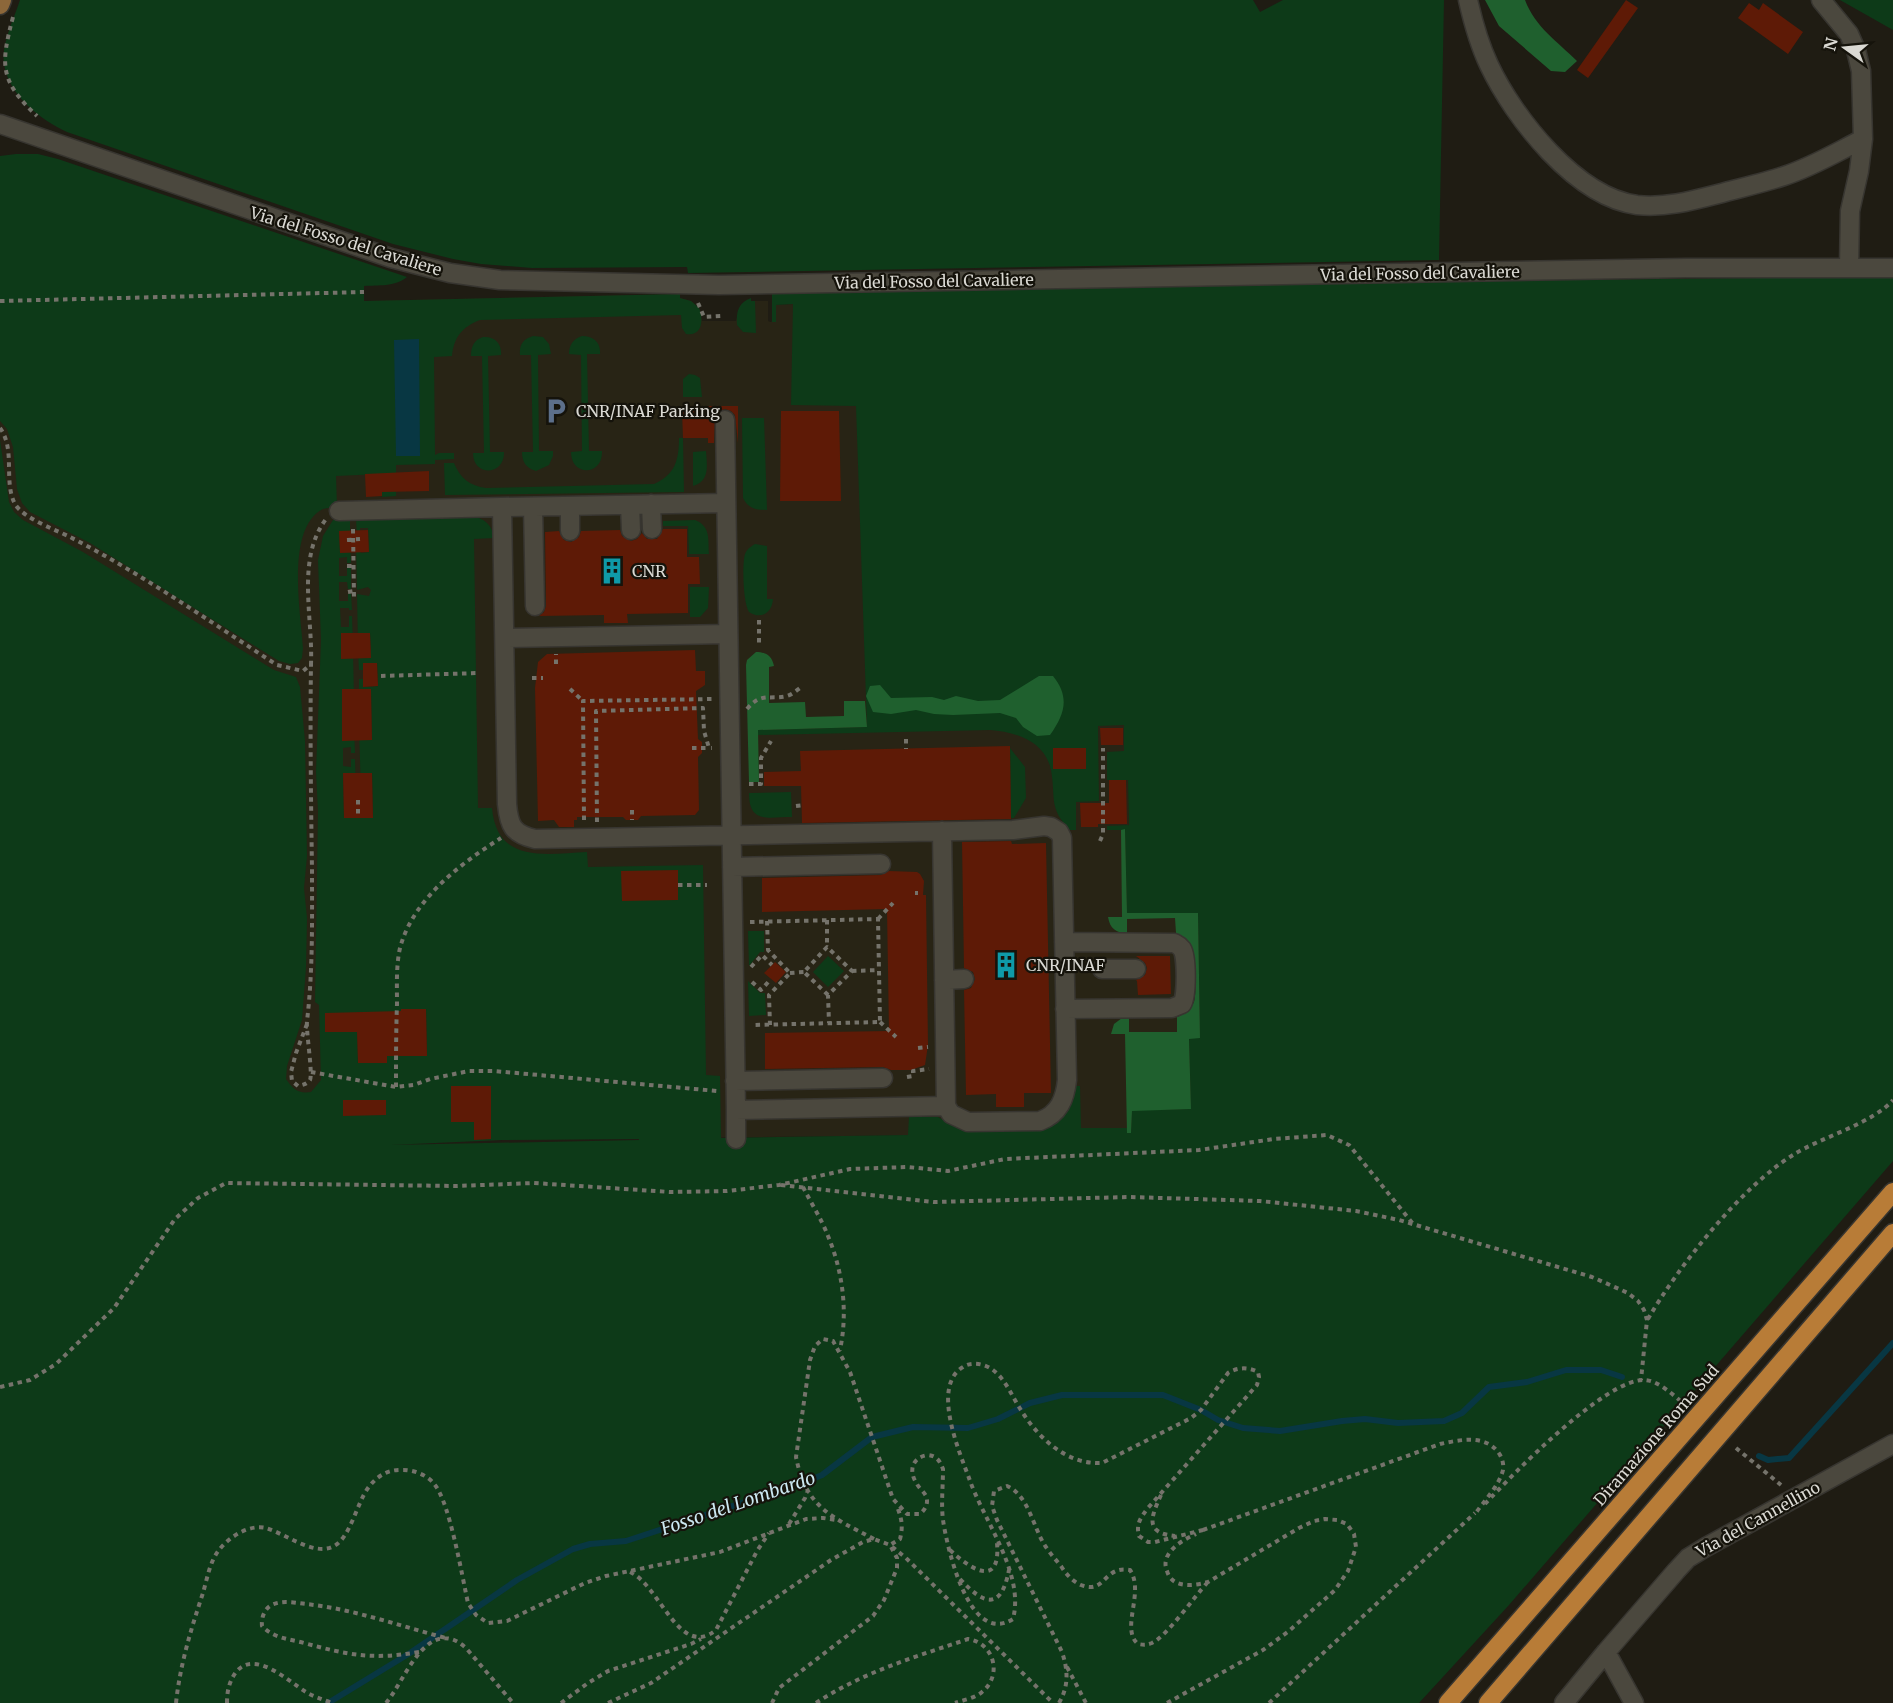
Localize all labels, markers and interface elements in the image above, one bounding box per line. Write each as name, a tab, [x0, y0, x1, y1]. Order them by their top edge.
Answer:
north arrow	[1815, 18, 1875, 78]
text: N	[1819, 35, 1842, 53]
street label: Via del Fosso del Cavaliere	[247, 202, 444, 280]
street label: Via del Fosso del Cavaliere	[1319, 261, 1520, 285]
street label: Via del Fosso del Cavaliere	[833, 269, 1034, 293]
parking icon: CNR/INAF Parking	[541, 396, 571, 426]
place label: CNR/INAF Parking	[576, 401, 720, 421]
building icon: CNR	[597, 556, 627, 586]
place label: CNR	[632, 561, 667, 581]
building icon: CNR/INAF	[991, 950, 1021, 980]
place label: CNR/INAF	[1026, 955, 1105, 975]
street label: Diramazione Roma Sud	[1589, 1360, 1723, 1510]
water label: Fosso del Lombardo	[657, 1466, 818, 1541]
street label: Via del Cannellino	[1692, 1477, 1823, 1562]

